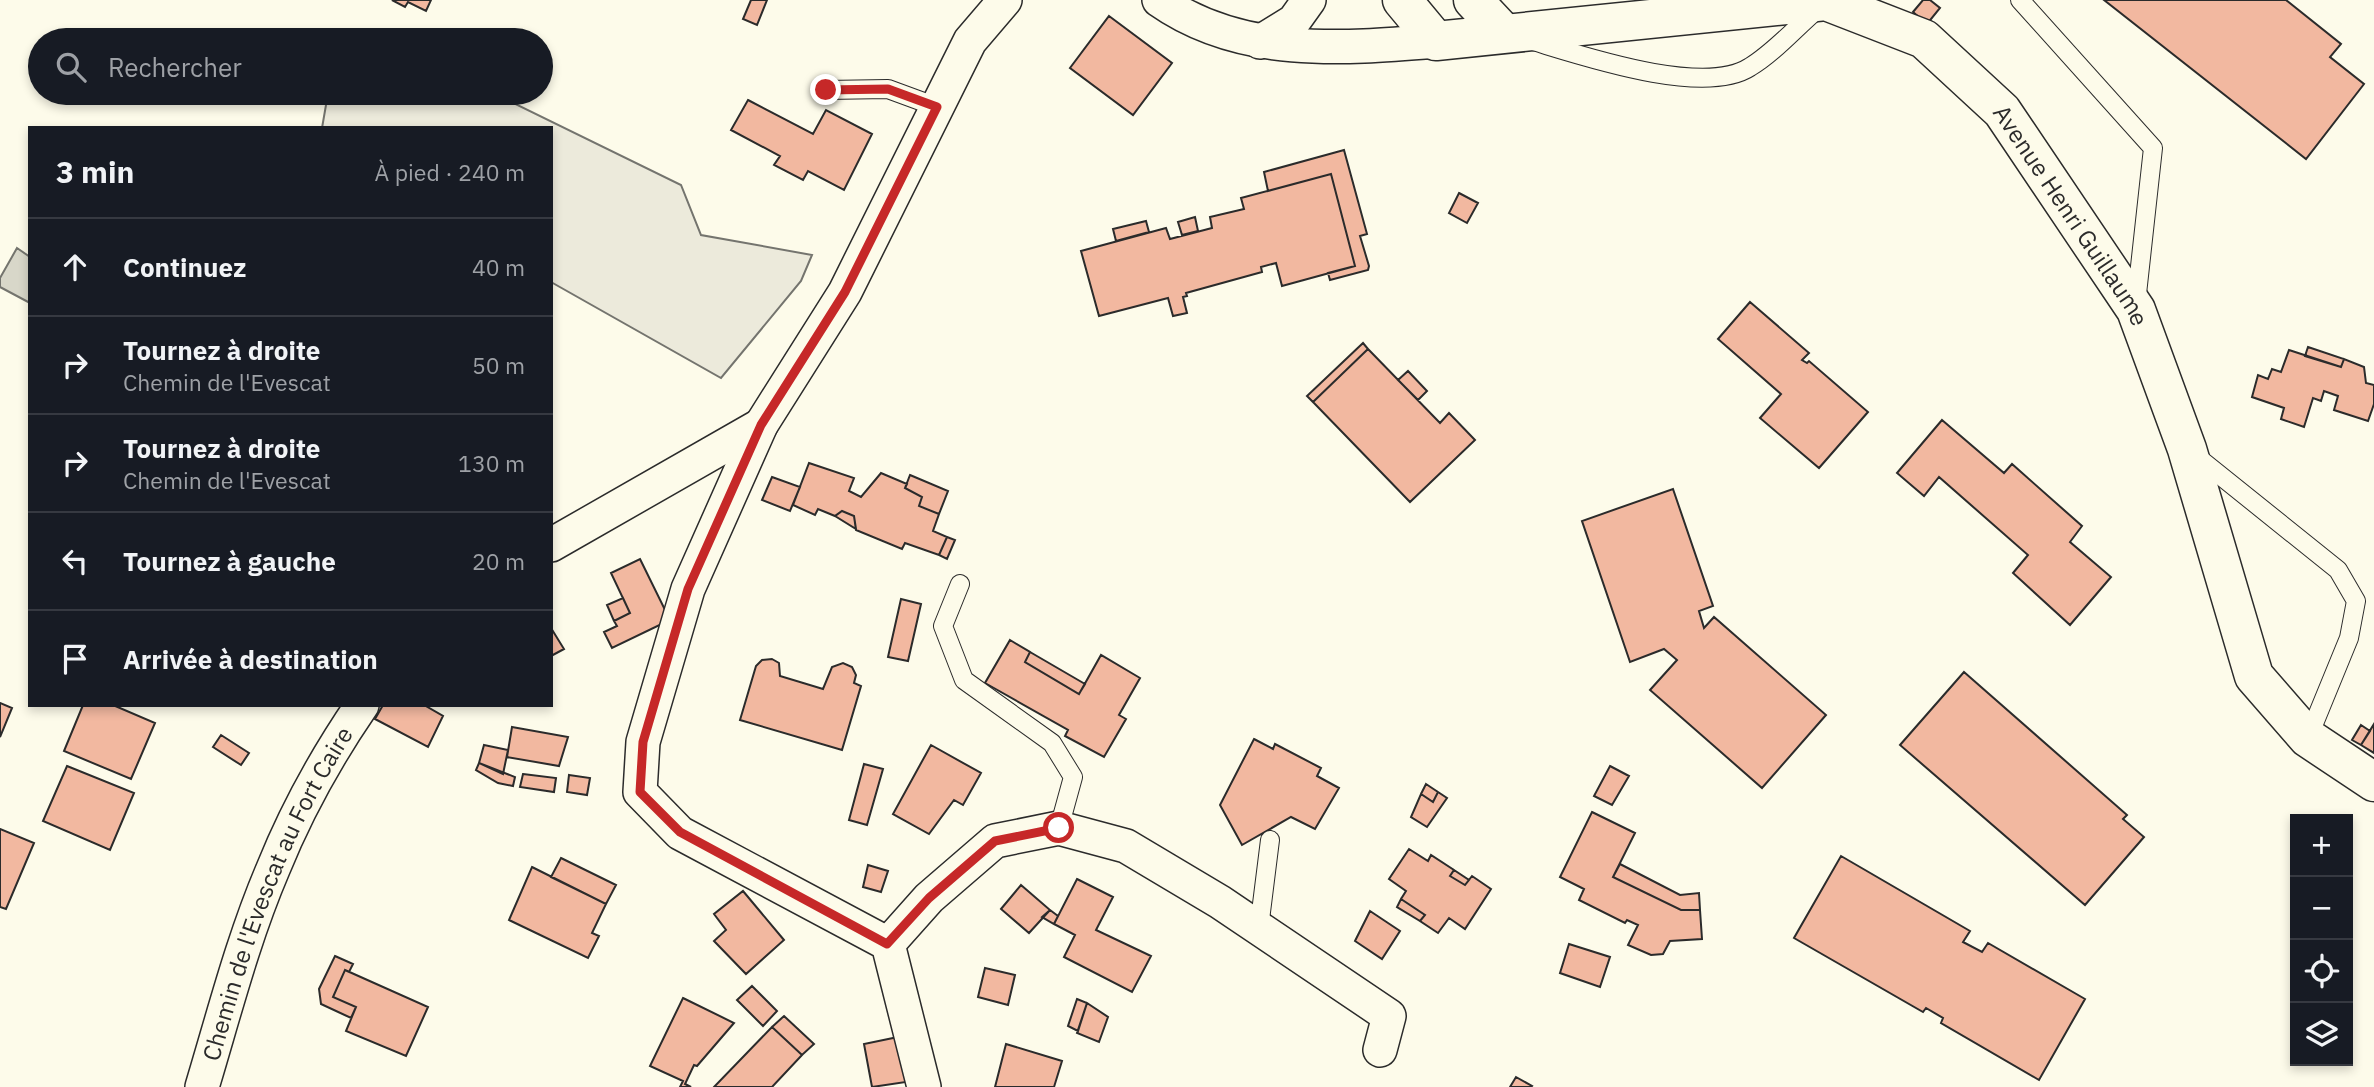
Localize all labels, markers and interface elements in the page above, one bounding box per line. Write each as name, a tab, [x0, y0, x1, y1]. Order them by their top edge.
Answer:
search box	[28, 28, 553, 105]
icon: search	[52, 48, 90, 86]
text: Rechercher	[108, 50, 242, 84]
route end	[810, 74, 841, 105]
street label: Avenue Henri Guillaume	[1986, 98, 2156, 330]
text: 3 min	[56, 152, 134, 191]
text: À pied · 240 m	[375, 157, 525, 187]
icon: ahead	[56, 248, 94, 286]
text: Continuez	[123, 250, 246, 284]
text: 40 m	[472, 252, 525, 282]
text: Tournez à droite	[123, 333, 320, 367]
icon: right	[56, 346, 94, 384]
text: 50 m	[472, 350, 525, 380]
text: Chemin de l'Evescat	[123, 367, 331, 397]
text: Tournez à droite	[123, 431, 320, 465]
icon: right	[56, 444, 94, 482]
text: 130 m	[458, 448, 525, 478]
text: Chemin de l'Evescat	[123, 465, 331, 495]
icon: left	[56, 542, 94, 580]
text: Tournez à gauche	[123, 544, 336, 578]
text: 20 m	[472, 546, 525, 576]
icon: arrive	[56, 640, 94, 678]
text: Arrivée à destination	[123, 642, 378, 676]
street label: Chemin de l'Evescat au Fort Caire	[195, 720, 360, 1065]
route start	[1043, 812, 1074, 843]
map controls	[2290, 814, 2353, 1066]
button: +	[2290, 814, 2353, 877]
button: −	[2290, 877, 2353, 940]
button: locate	[2290, 940, 2353, 1003]
button: layers	[2290, 1003, 2353, 1066]

